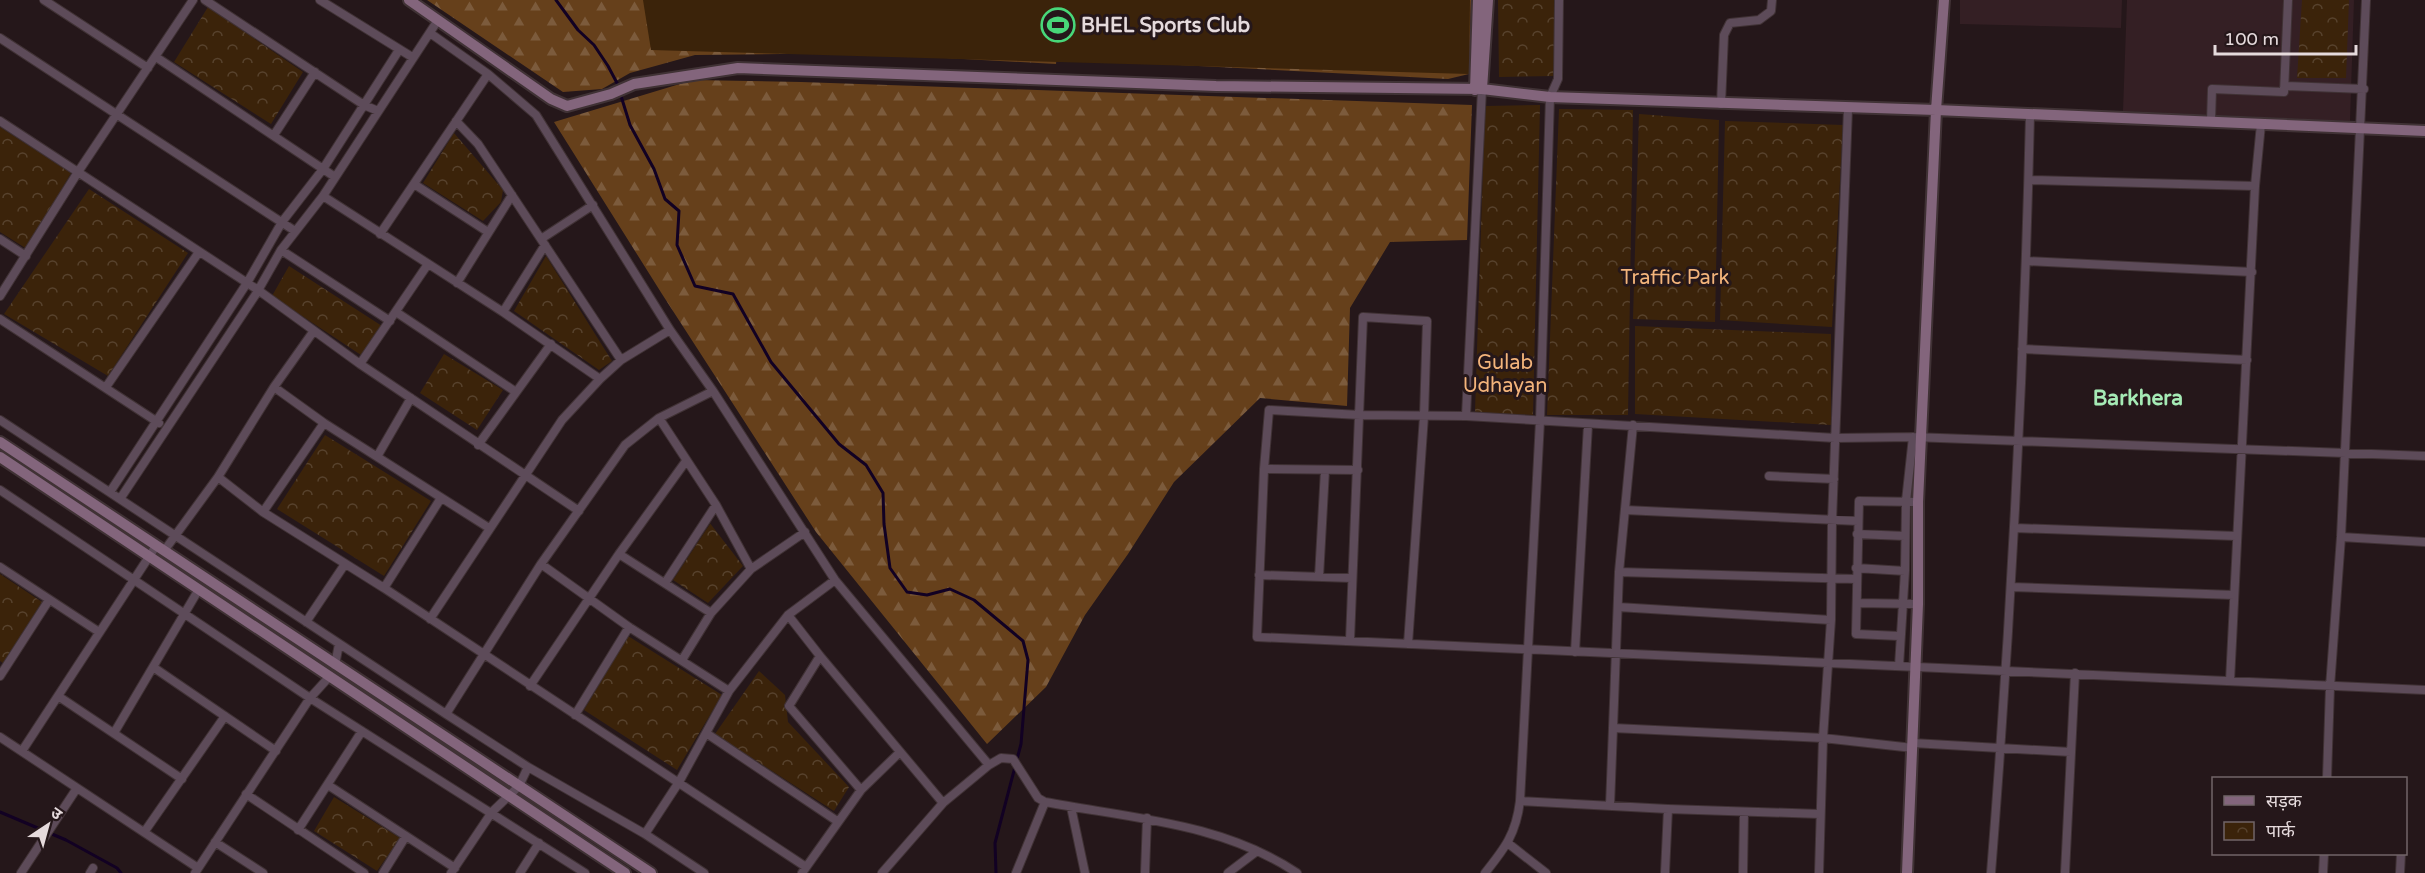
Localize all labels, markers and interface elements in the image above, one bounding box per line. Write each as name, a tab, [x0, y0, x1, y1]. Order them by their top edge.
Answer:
sports icon: BHEL Sports Club	[1040, 7, 1076, 43]
place label: BHEL Sports Club	[1081, 14, 1251, 38]
scale bar	[2215, 18, 2356, 56]
text: 100 m	[2224, 28, 2279, 50]
park label: Traffic Park	[1621, 266, 1730, 290]
park label: Gulab Udhayan	[1463, 351, 1547, 398]
district label: Barkhera	[2093, 386, 2183, 411]
legend	[2212, 777, 2407, 855]
text: सड़क	[2266, 790, 2303, 812]
north arrow	[18, 795, 78, 855]
text: उ	[47, 803, 66, 825]
text: पार्क	[2266, 820, 2296, 842]

